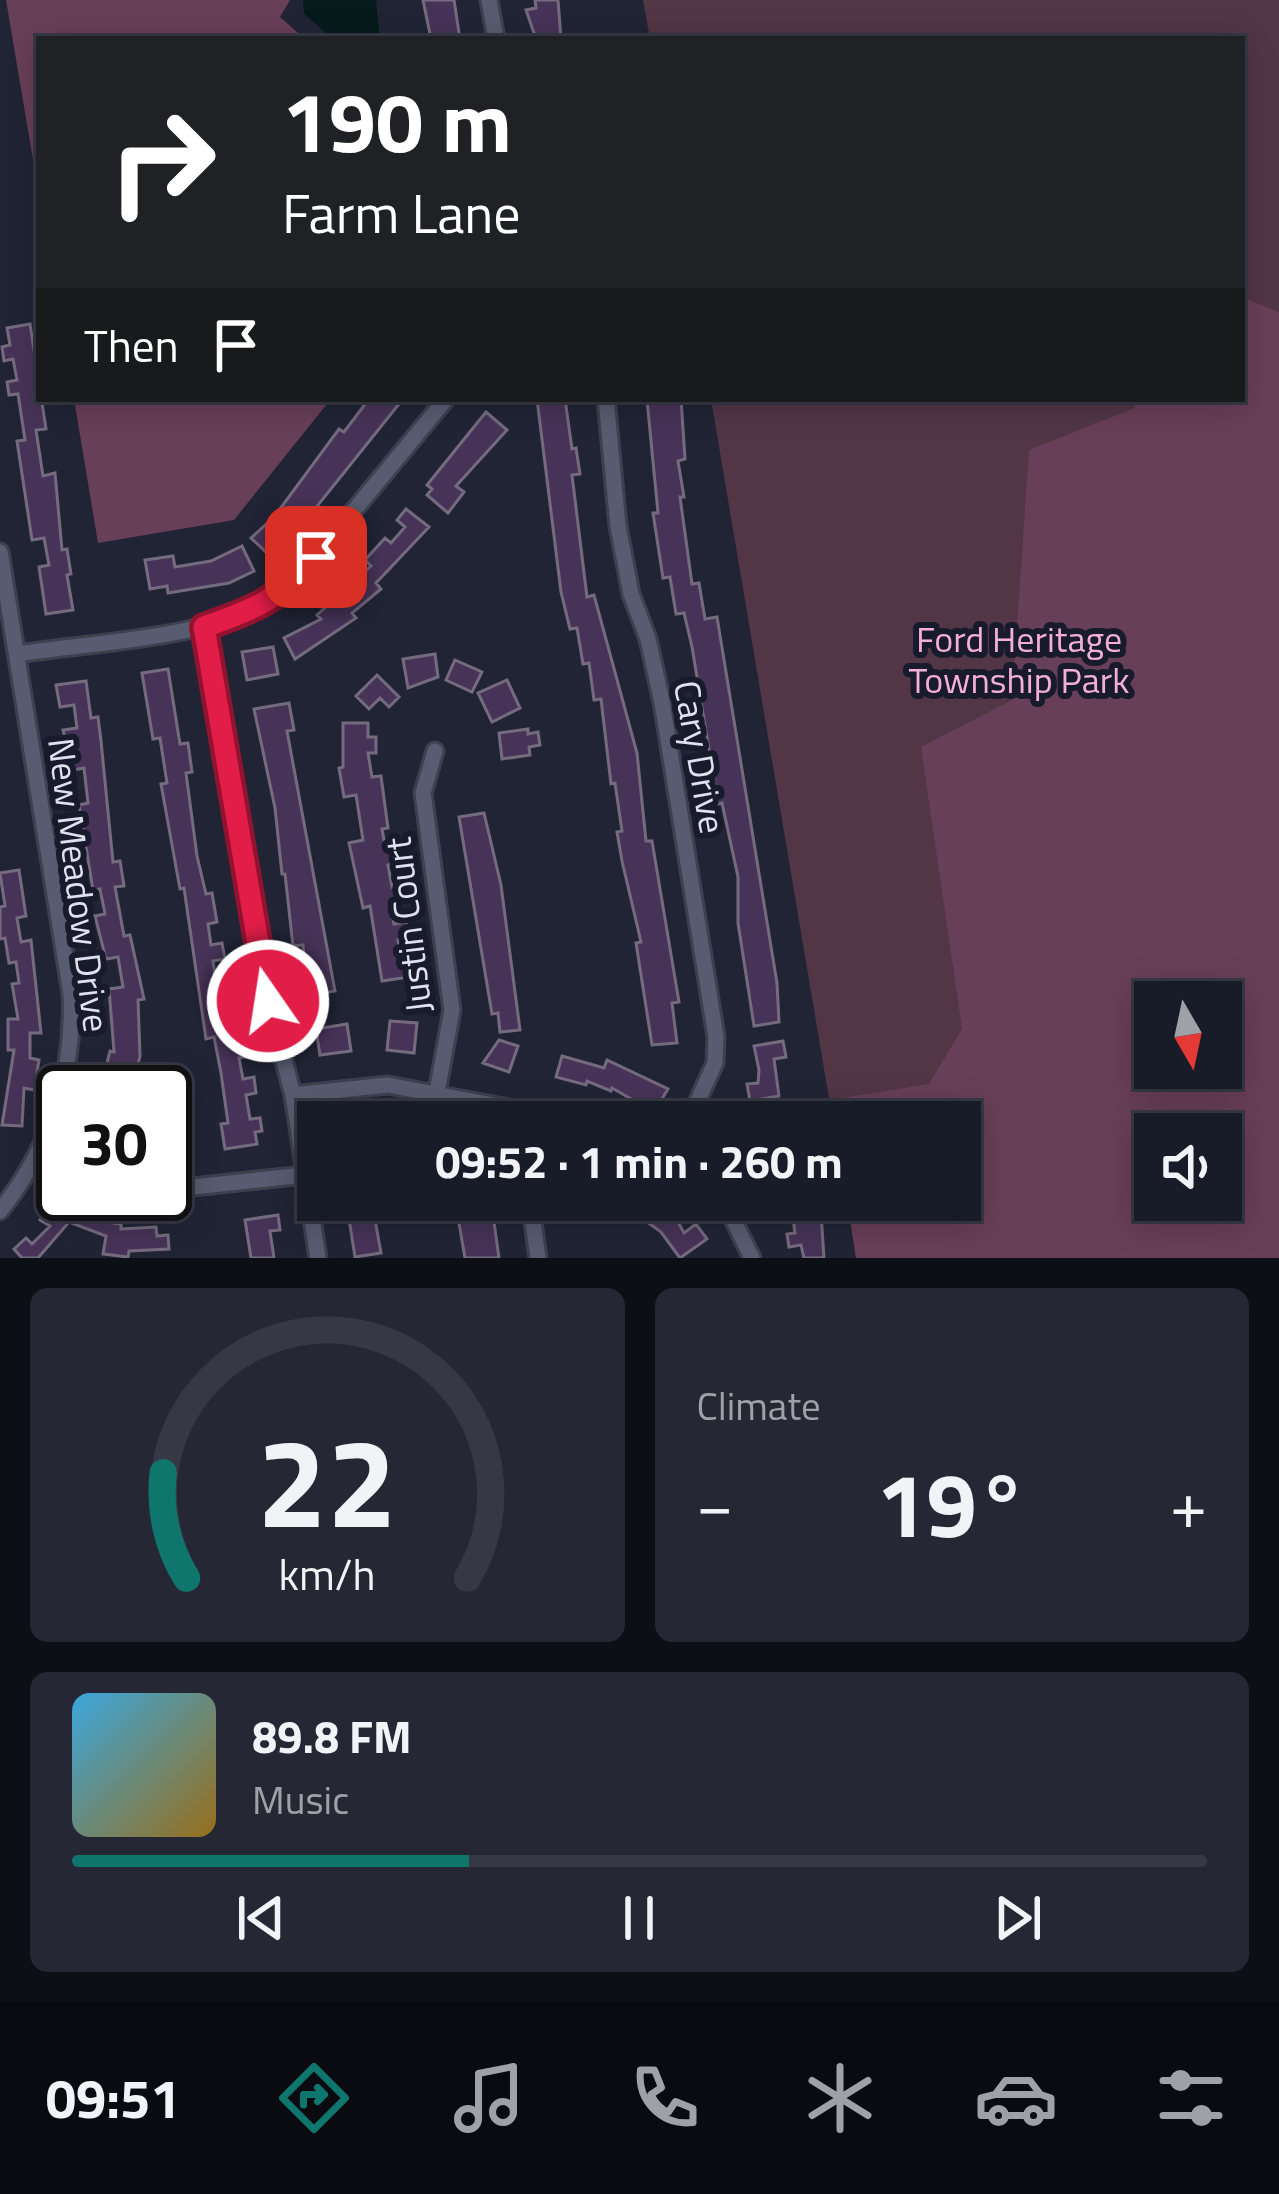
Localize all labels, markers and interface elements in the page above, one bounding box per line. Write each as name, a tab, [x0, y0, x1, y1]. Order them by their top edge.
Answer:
text: 190 m	[282, 57, 512, 185]
icon: right	[84, 84, 240, 240]
text: Farm Lane	[282, 172, 521, 254]
text: Then	[84, 311, 179, 379]
icon: arrive	[203, 312, 269, 378]
pin	[265, 506, 367, 608]
icon: arrive	[283, 524, 349, 590]
park label: Ford Heritage Township Park	[908, 611, 1130, 707]
street label: Cary Drive	[660, 676, 741, 838]
street label: New Meadow Drive	[34, 735, 125, 1035]
street label: Justin Court	[369, 834, 446, 1016]
position arrow	[205, 938, 331, 1064]
north arrow	[1134, 981, 1242, 1089]
map controls	[1134, 981, 1242, 1221]
speed limit sign: 30	[36, 1065, 192, 1221]
button: sound	[1134, 1113, 1242, 1221]
text: 09:52 · 1 min · 260 m	[435, 1127, 843, 1195]
text: Climate	[697, 1376, 821, 1435]
text: 22	[257, 1386, 397, 1575]
text: 19°	[876, 1435, 1027, 1572]
text: −	[697, 1453, 733, 1554]
text: +	[1170, 1453, 1207, 1554]
text: km/h	[279, 1541, 376, 1607]
text: 89.8 FM	[252, 1702, 412, 1770]
text: Music	[252, 1770, 349, 1829]
icon: previous	[228, 1885, 294, 1951]
icon: pause	[606, 1885, 672, 1951]
icon: next	[985, 1885, 1051, 1951]
icon: directions	[272, 2056, 356, 2140]
icon: music	[447, 2056, 531, 2140]
icon: phone	[623, 2056, 707, 2140]
icon: climate	[798, 2056, 882, 2140]
icon: car	[974, 2056, 1058, 2140]
icon: filters	[1149, 2056, 1233, 2140]
text: 09:51	[46, 2057, 181, 2139]

